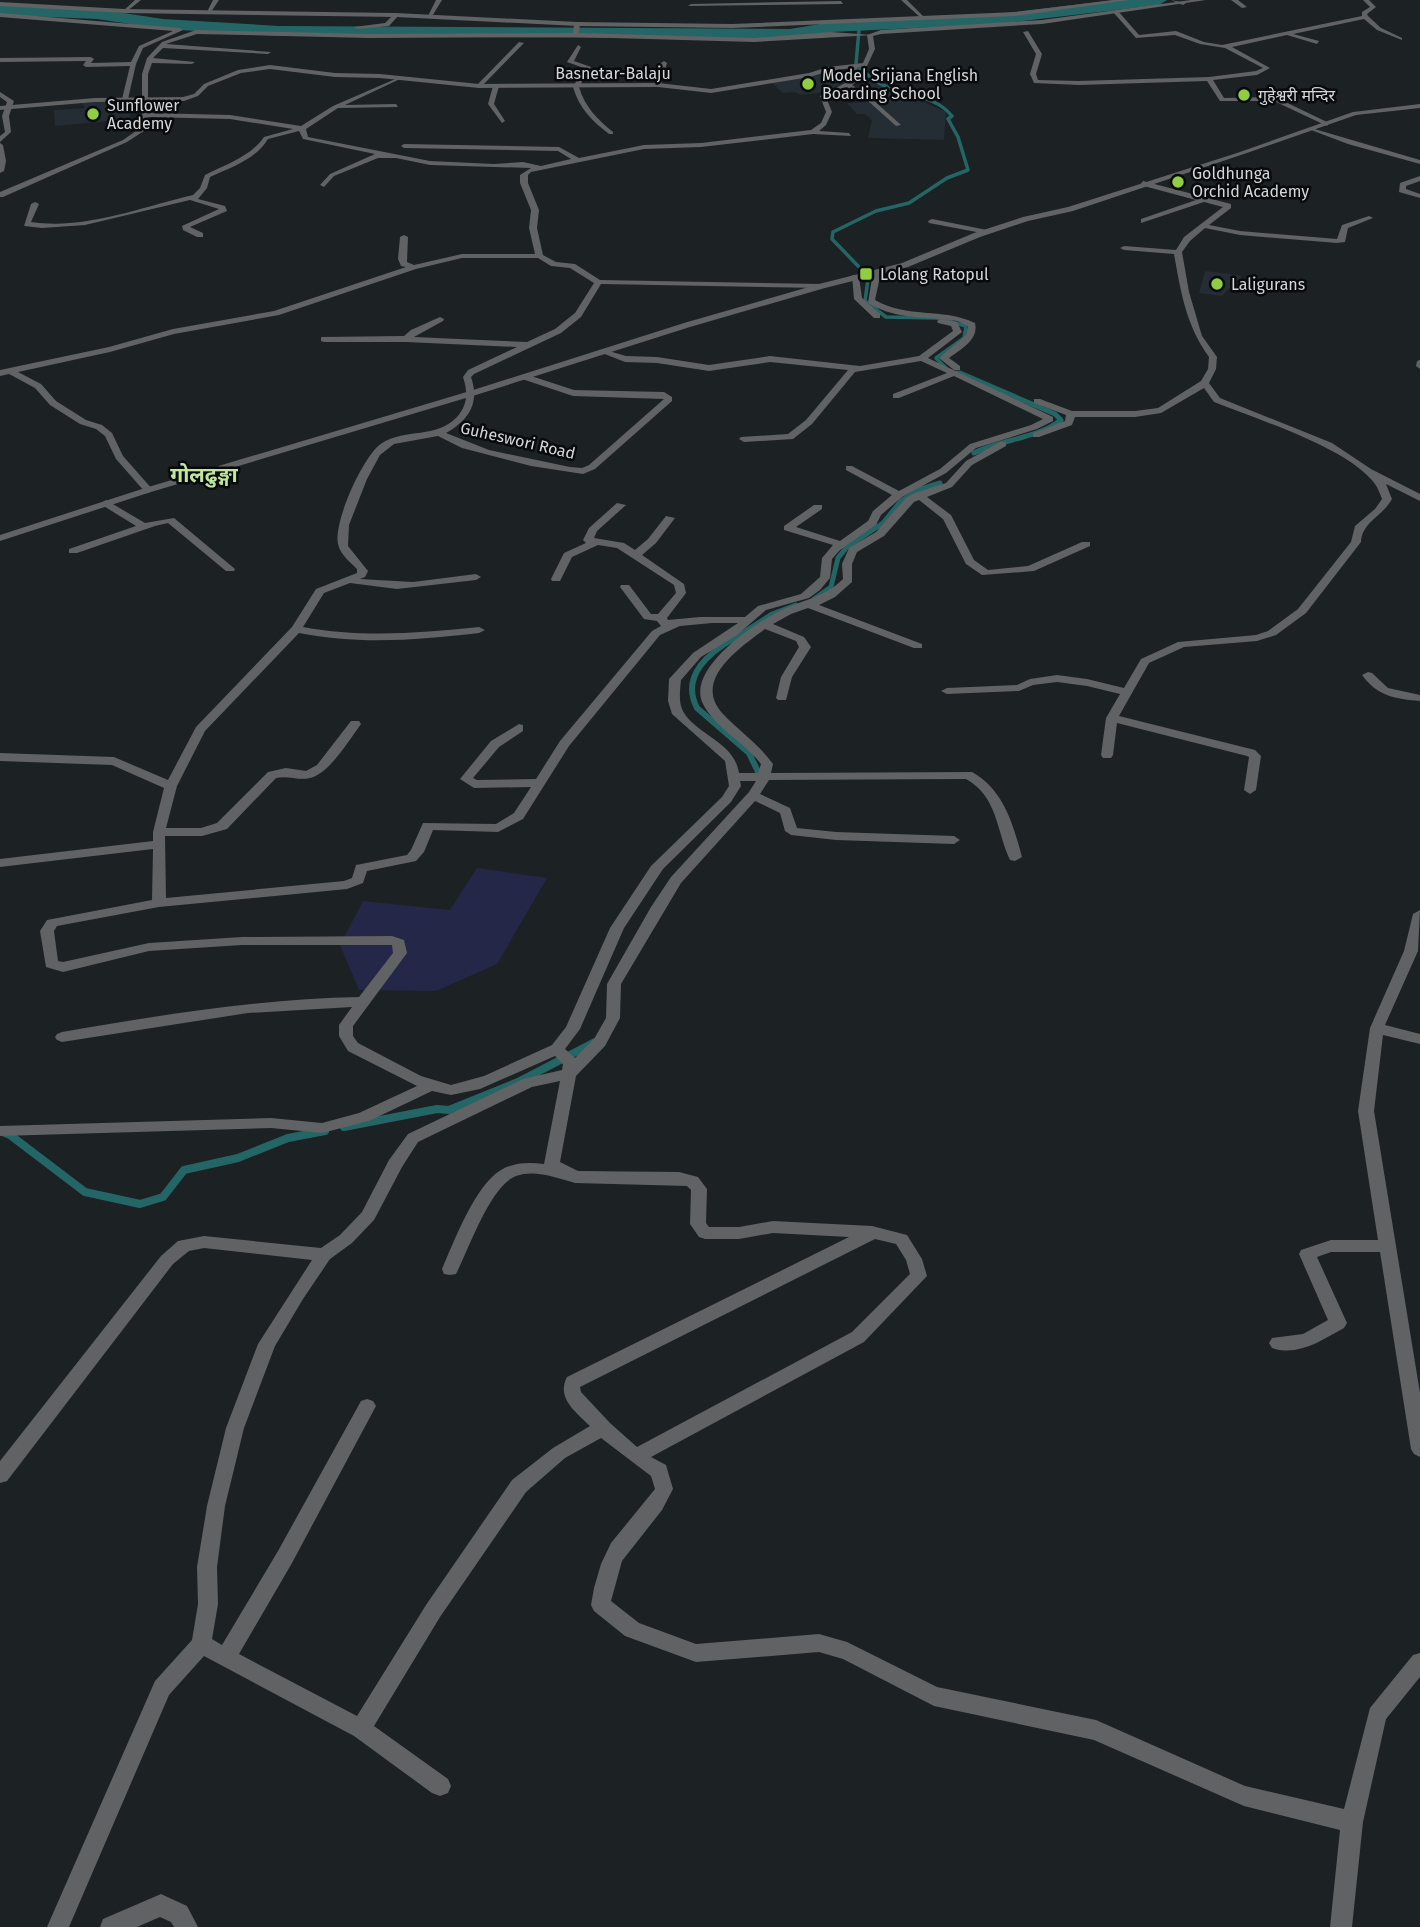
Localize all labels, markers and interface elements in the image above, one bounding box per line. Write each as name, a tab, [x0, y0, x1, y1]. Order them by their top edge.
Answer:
street label: Basnetar-Balaju	[555, 64, 671, 83]
place label: Model Srijana English Boarding School	[822, 66, 978, 103]
marker: Model Srijana English Boarding School	[800, 76, 816, 92]
place label: गुहेश्वरी मन्दिर	[1258, 86, 1336, 106]
marker: गुहेश्वरी मन्दिर	[1236, 87, 1252, 103]
place label: Sunflower Academy	[107, 96, 180, 133]
marker: Sunflower Academy	[85, 106, 101, 122]
place label: Goldhunga Orchid Academy	[1192, 164, 1309, 201]
marker: Goldhunga Orchid Academy	[1170, 174, 1186, 190]
place label: Lolang Ratopul	[880, 265, 989, 284]
marker: Lolang Ratopul	[858, 266, 874, 282]
place label: Laligurans	[1231, 275, 1305, 294]
marker: Laligurans	[1209, 276, 1225, 292]
street label: Guheswori Road	[458, 418, 577, 463]
district label: गोलढुङ्गा	[170, 462, 239, 488]

